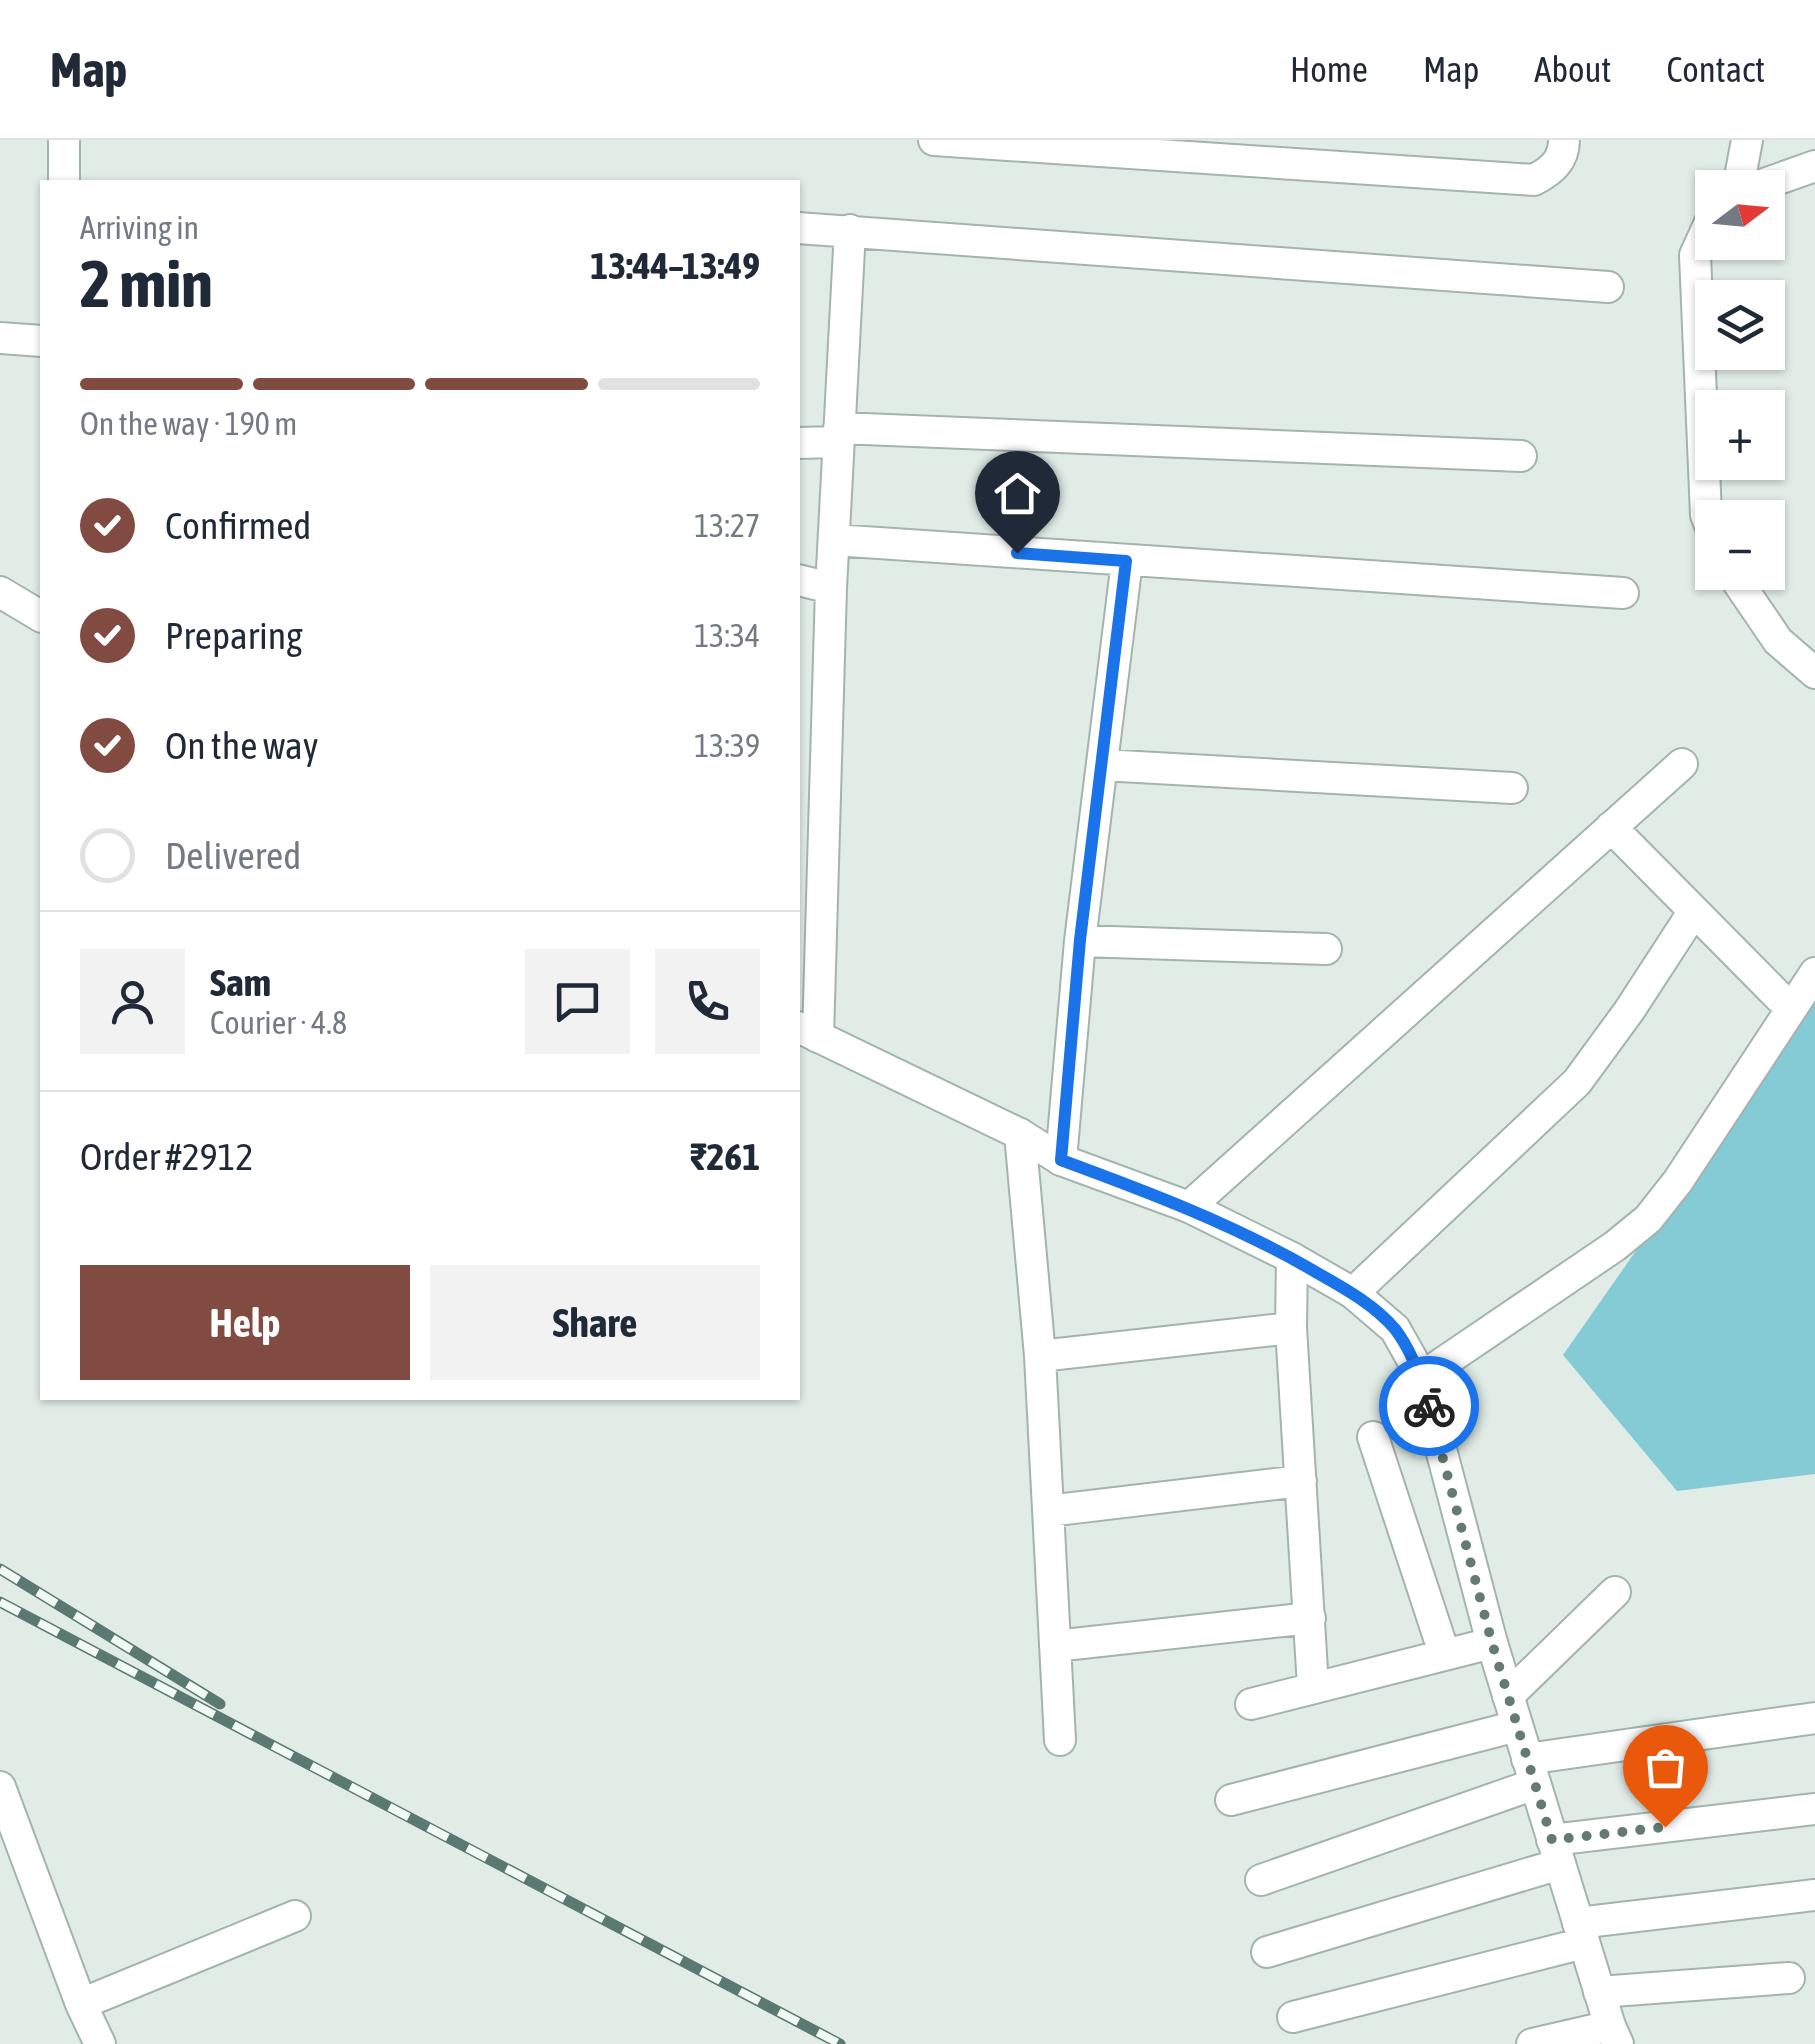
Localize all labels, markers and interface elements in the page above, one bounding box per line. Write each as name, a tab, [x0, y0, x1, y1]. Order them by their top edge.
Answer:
text: Map	[50, 42, 127, 97]
text: Home	[1290, 49, 1368, 89]
text: Map	[1423, 49, 1479, 89]
text: About	[1534, 49, 1611, 89]
text: Contact	[1666, 49, 1765, 89]
north arrow	[1695, 170, 1785, 260]
map controls	[1695, 170, 1785, 590]
text: Arriving in	[80, 209, 199, 246]
text: 13:44–13:49	[590, 244, 760, 287]
text: 2 min	[80, 246, 213, 321]
button: layers	[1695, 280, 1785, 370]
button: +	[1695, 390, 1785, 480]
text: On the way · 190 m	[80, 405, 297, 442]
pin	[975, 451, 1060, 554]
icon: home	[990, 466, 1045, 521]
icon: check	[80, 498, 135, 553]
button: −	[1695, 500, 1785, 590]
text: Confirmed	[165, 504, 311, 547]
text: 13:27	[694, 507, 760, 544]
icon: check	[80, 608, 135, 663]
text: Preparing	[165, 614, 303, 657]
text: 13:34	[694, 617, 760, 654]
icon: check	[80, 718, 135, 773]
text: On the way	[165, 724, 318, 767]
text: 13:39	[694, 727, 760, 764]
text: Delivered	[165, 834, 301, 877]
button: person	[80, 949, 185, 1054]
button: chat	[525, 949, 630, 1054]
button: phone	[655, 949, 760, 1054]
text: Sam	[210, 961, 271, 1004]
text: Courier · 4.8	[210, 1004, 347, 1041]
text: Order #2912	[80, 1135, 253, 1178]
text: ₹261	[690, 1135, 760, 1178]
button: Help	[80, 1265, 410, 1380]
button: Share	[430, 1265, 760, 1380]
courier	[1379, 1356, 1479, 1456]
icon: bike	[1402, 1379, 1457, 1434]
pin	[1623, 1725, 1708, 1828]
icon: bag	[1638, 1740, 1693, 1795]

